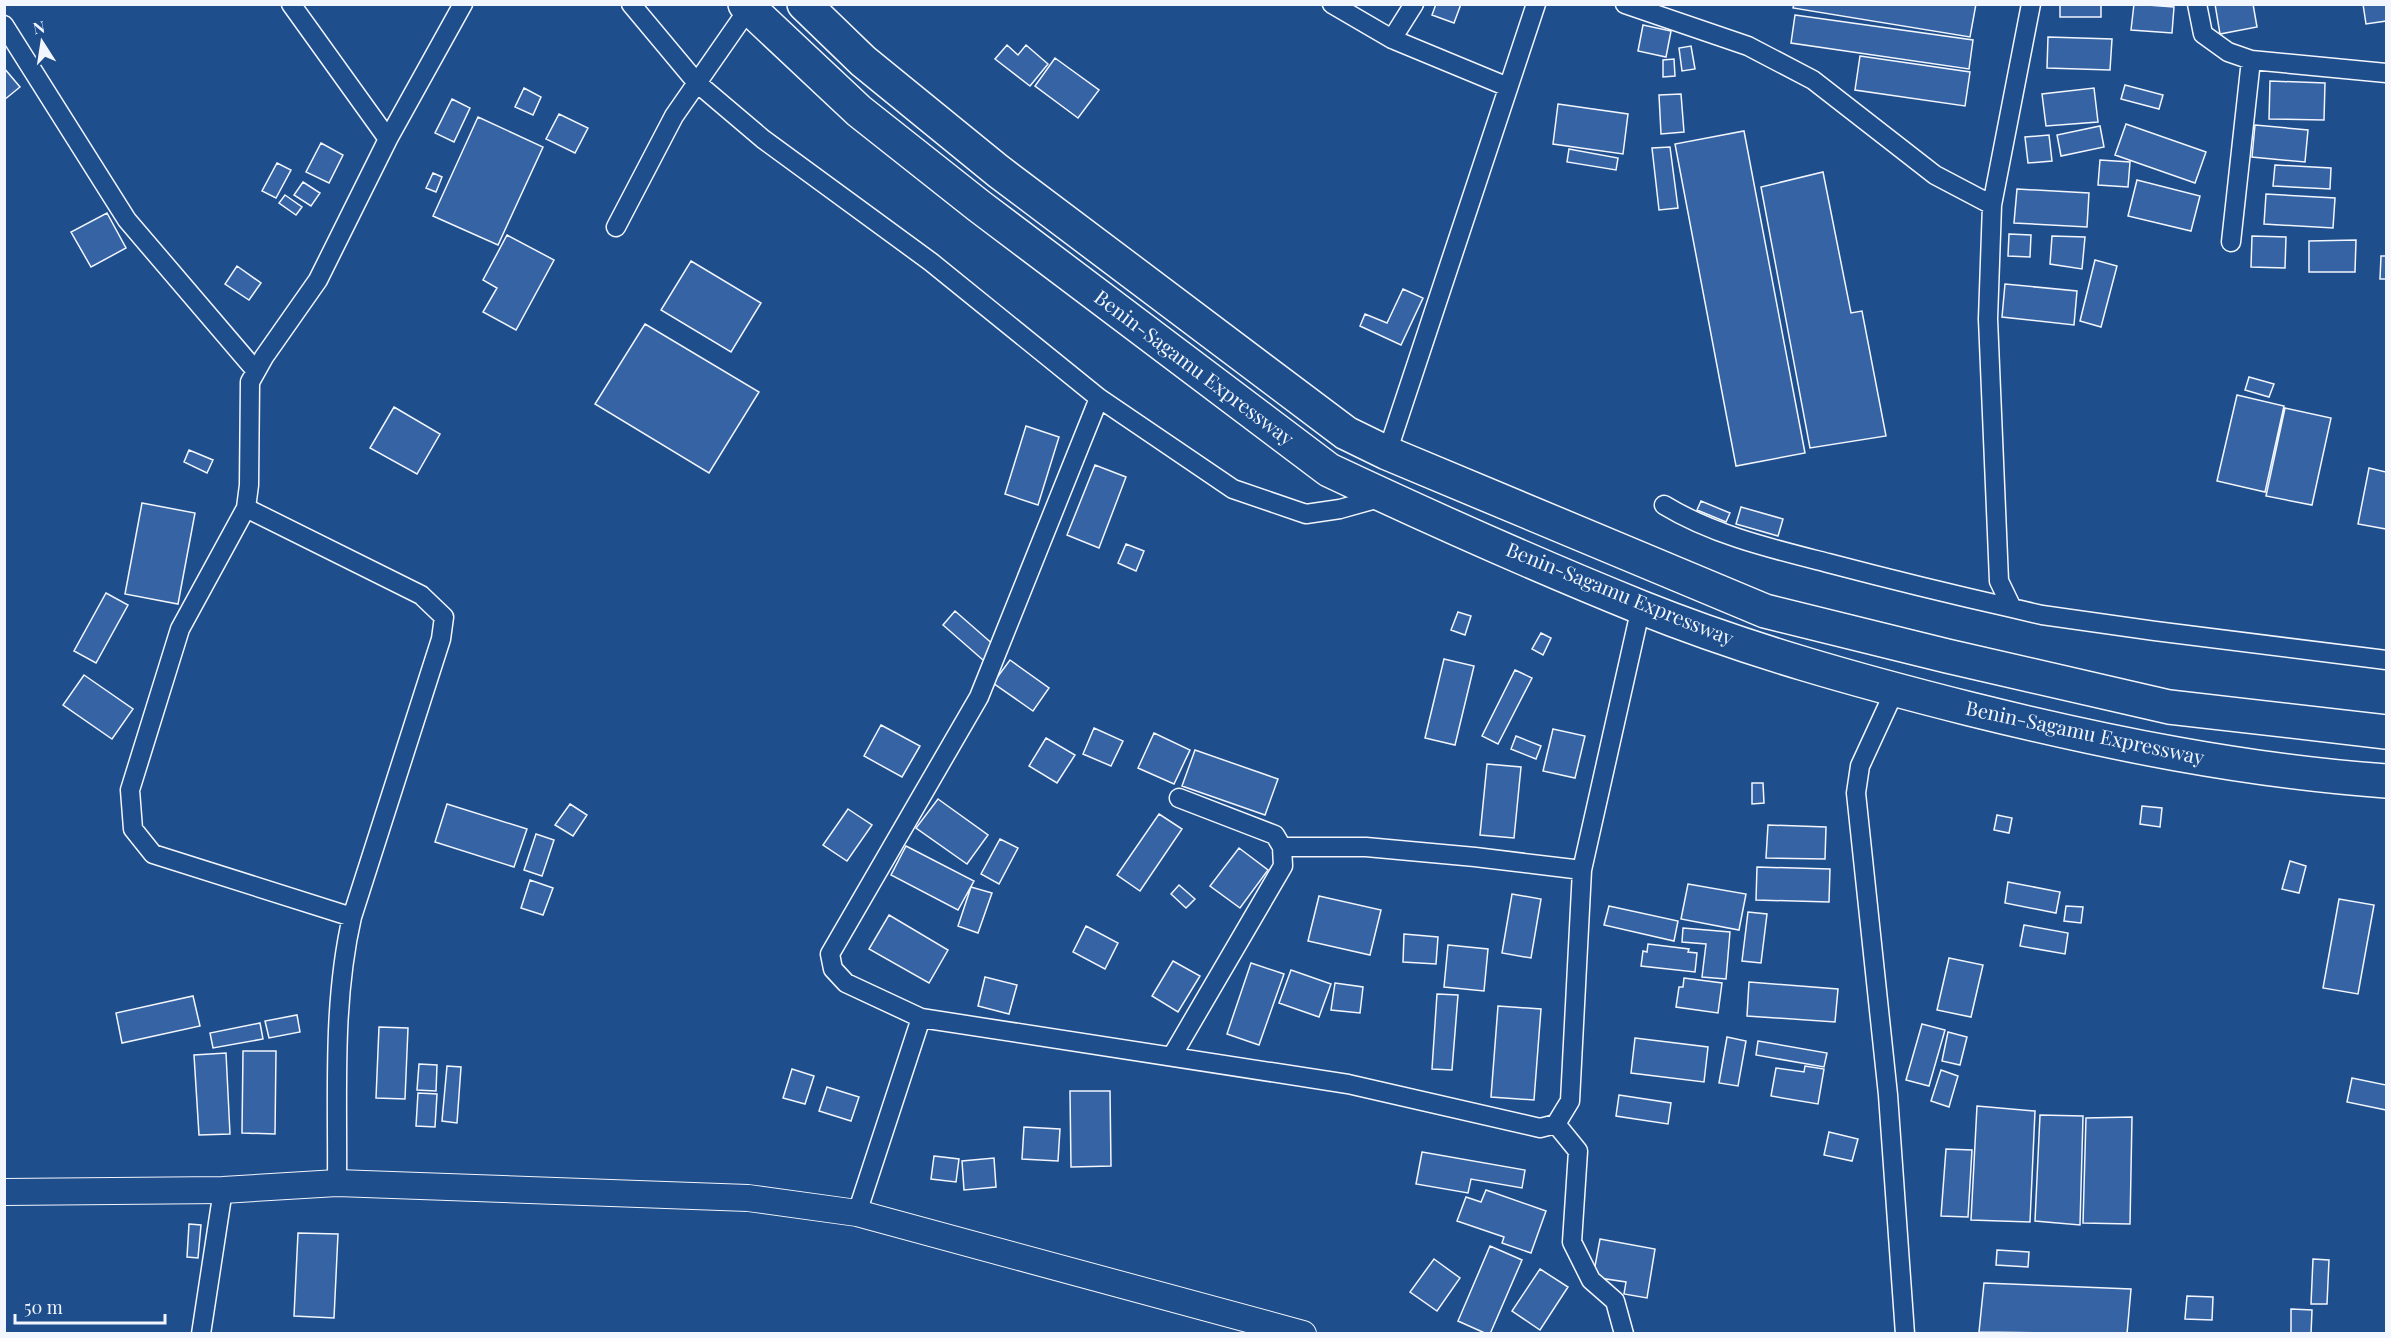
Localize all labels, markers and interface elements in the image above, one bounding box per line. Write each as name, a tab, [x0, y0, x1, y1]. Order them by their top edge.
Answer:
north arrow	[12, 12, 72, 72]
text: N	[31, 15, 47, 38]
street label: Benin-Sagamu Expressway	[1090, 283, 1300, 451]
street label: Benin-Sagamu Expressway	[1503, 535, 1738, 651]
street label: Benin-Sagamu Expressway	[1963, 693, 2207, 770]
scale bar	[15, 1287, 165, 1325]
text: 50 m	[24, 1295, 63, 1319]

